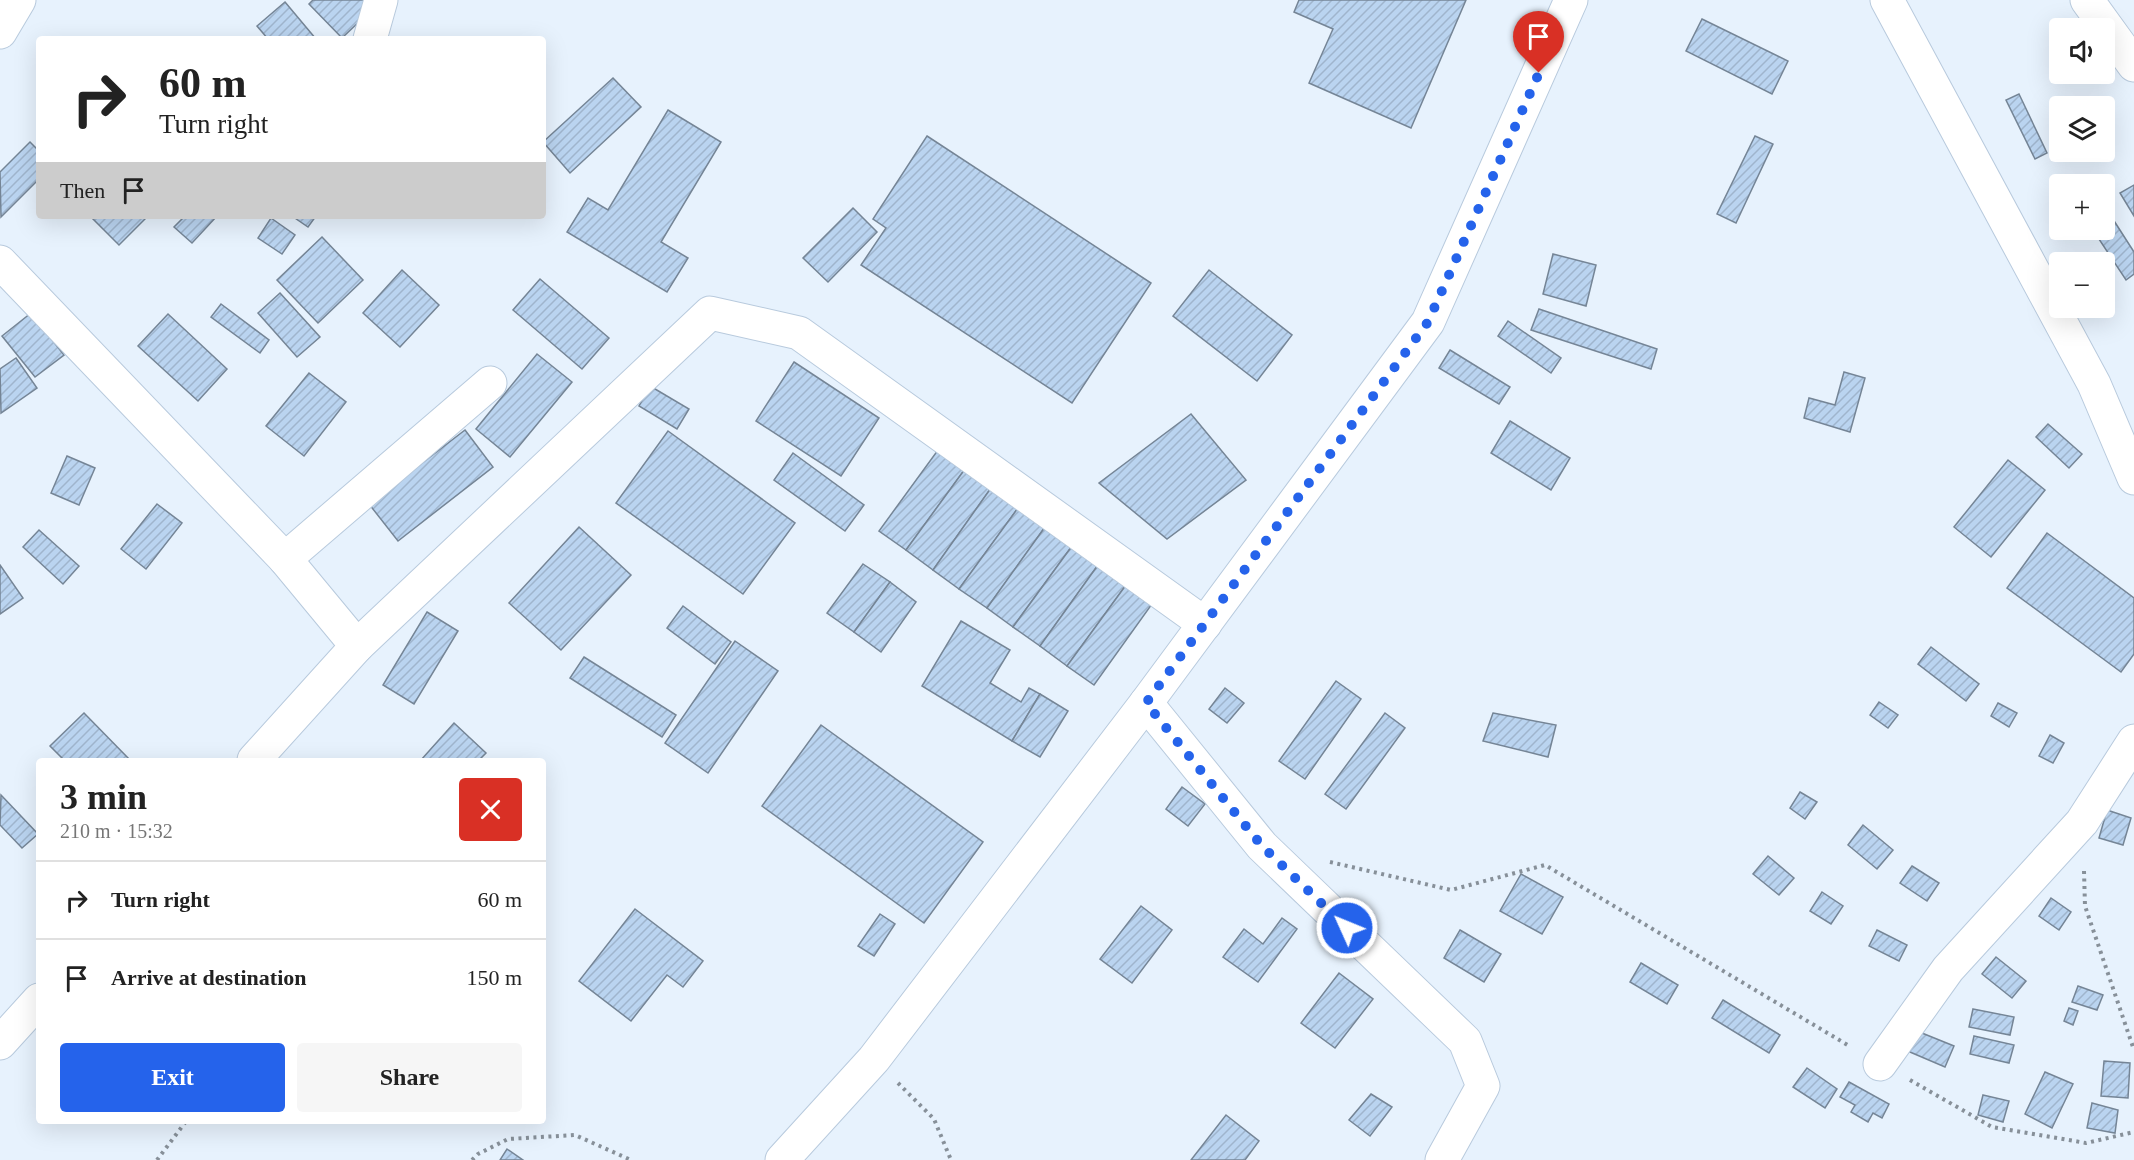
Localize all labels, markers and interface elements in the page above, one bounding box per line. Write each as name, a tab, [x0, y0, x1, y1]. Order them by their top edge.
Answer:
pin	[1513, 11, 1564, 73]
map controls	[2049, 18, 2115, 318]
button: sound	[2049, 18, 2115, 84]
icon: arrive	[1522, 20, 1555, 53]
icon: right	[60, 60, 138, 138]
text: 60 m	[159, 60, 247, 106]
button: layers	[2049, 96, 2115, 162]
text: Turn right	[159, 109, 268, 139]
icon: arrive	[117, 174, 150, 207]
button: +	[2049, 174, 2115, 240]
text: Then	[60, 178, 105, 203]
button: −	[2049, 252, 2115, 318]
text: 3 min	[60, 777, 147, 817]
button: close	[459, 778, 522, 841]
text: 210 m · 15:32	[60, 820, 173, 842]
icon: right	[60, 884, 93, 917]
text: Turn right	[111, 887, 210, 912]
text: 60 m	[477, 887, 522, 912]
position arrow	[1315, 896, 1379, 960]
icon: arrive	[60, 962, 93, 995]
text: Arrive at destination	[111, 965, 307, 990]
text: 150 m	[466, 965, 522, 990]
button: Exit	[60, 1043, 285, 1112]
button: Share	[297, 1043, 522, 1112]

